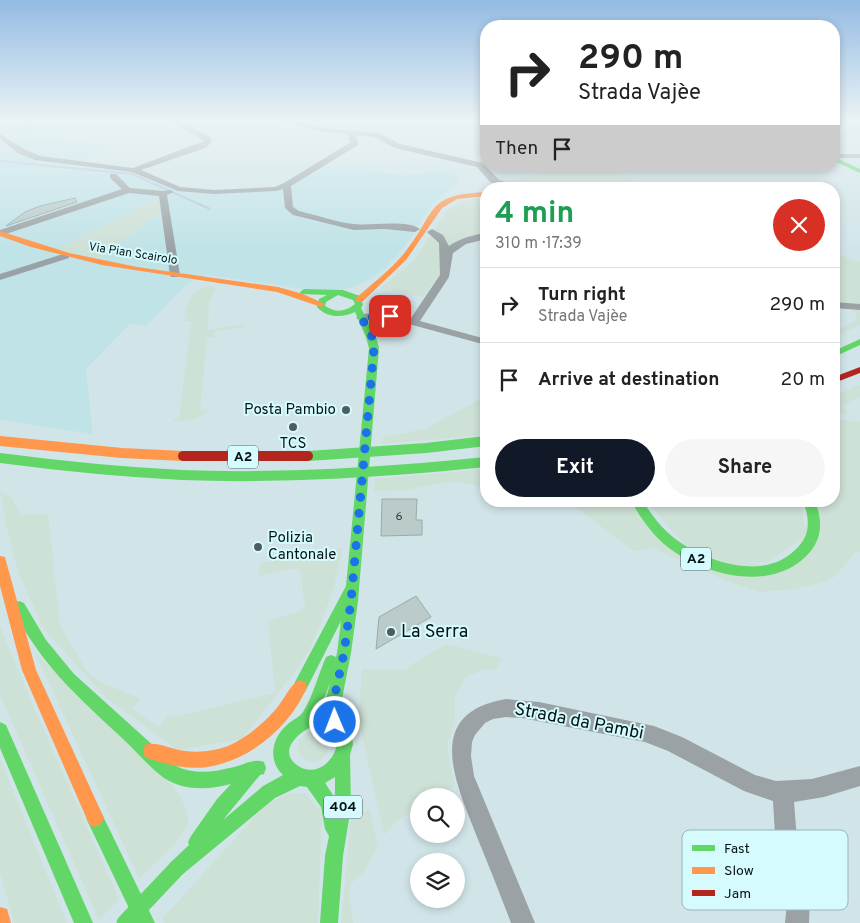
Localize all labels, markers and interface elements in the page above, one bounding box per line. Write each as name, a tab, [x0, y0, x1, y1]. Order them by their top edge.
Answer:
text: 290 m	[578, 37, 683, 81]
icon: right	[495, 40, 560, 105]
text: Strada Vajèe	[578, 80, 701, 107]
icon: arrive	[548, 135, 576, 163]
text: Then	[495, 137, 538, 161]
text: 4 min	[495, 196, 574, 233]
button: close	[773, 199, 825, 251]
text: 310 m · 17:39	[495, 234, 582, 254]
street label: Via Pian Scairolo	[87, 239, 179, 269]
text: Turn right	[538, 283, 626, 307]
icon: right	[495, 291, 523, 319]
text: 290 m	[769, 293, 825, 317]
pin	[369, 295, 411, 337]
icon: arrive	[376, 302, 404, 330]
text: Strada Vajèe	[538, 307, 627, 327]
icon: arrive	[495, 366, 523, 394]
text: Arrive at destination	[538, 368, 719, 392]
text: 20 m	[781, 368, 825, 392]
place label: Posta Pambio	[244, 401, 336, 420]
marker: Posta Pambio	[340, 404, 352, 416]
marker: TCS	[287, 421, 299, 433]
place label: TCS	[280, 435, 306, 454]
button: Exit	[495, 439, 655, 497]
button: Share	[665, 439, 825, 497]
road number: A2	[228, 446, 258, 468]
house number: 6	[395, 509, 403, 525]
place label: Polizia Cantonale	[268, 529, 336, 565]
marker: Polizia Cantonale	[252, 541, 264, 553]
road number: A2	[681, 548, 711, 570]
place label: La Serra	[401, 621, 468, 644]
marker: La Serra	[385, 626, 397, 638]
position arrow	[308, 695, 360, 747]
street label: Strada da Pambi	[512, 698, 646, 746]
map controls	[410, 788, 465, 908]
button: search	[410, 788, 465, 843]
road number: 404	[324, 796, 362, 819]
legend	[682, 830, 848, 910]
text: Fast	[724, 841, 750, 858]
button: layers	[410, 853, 465, 908]
text: Slow	[724, 863, 754, 880]
text: Jam	[724, 886, 751, 903]

